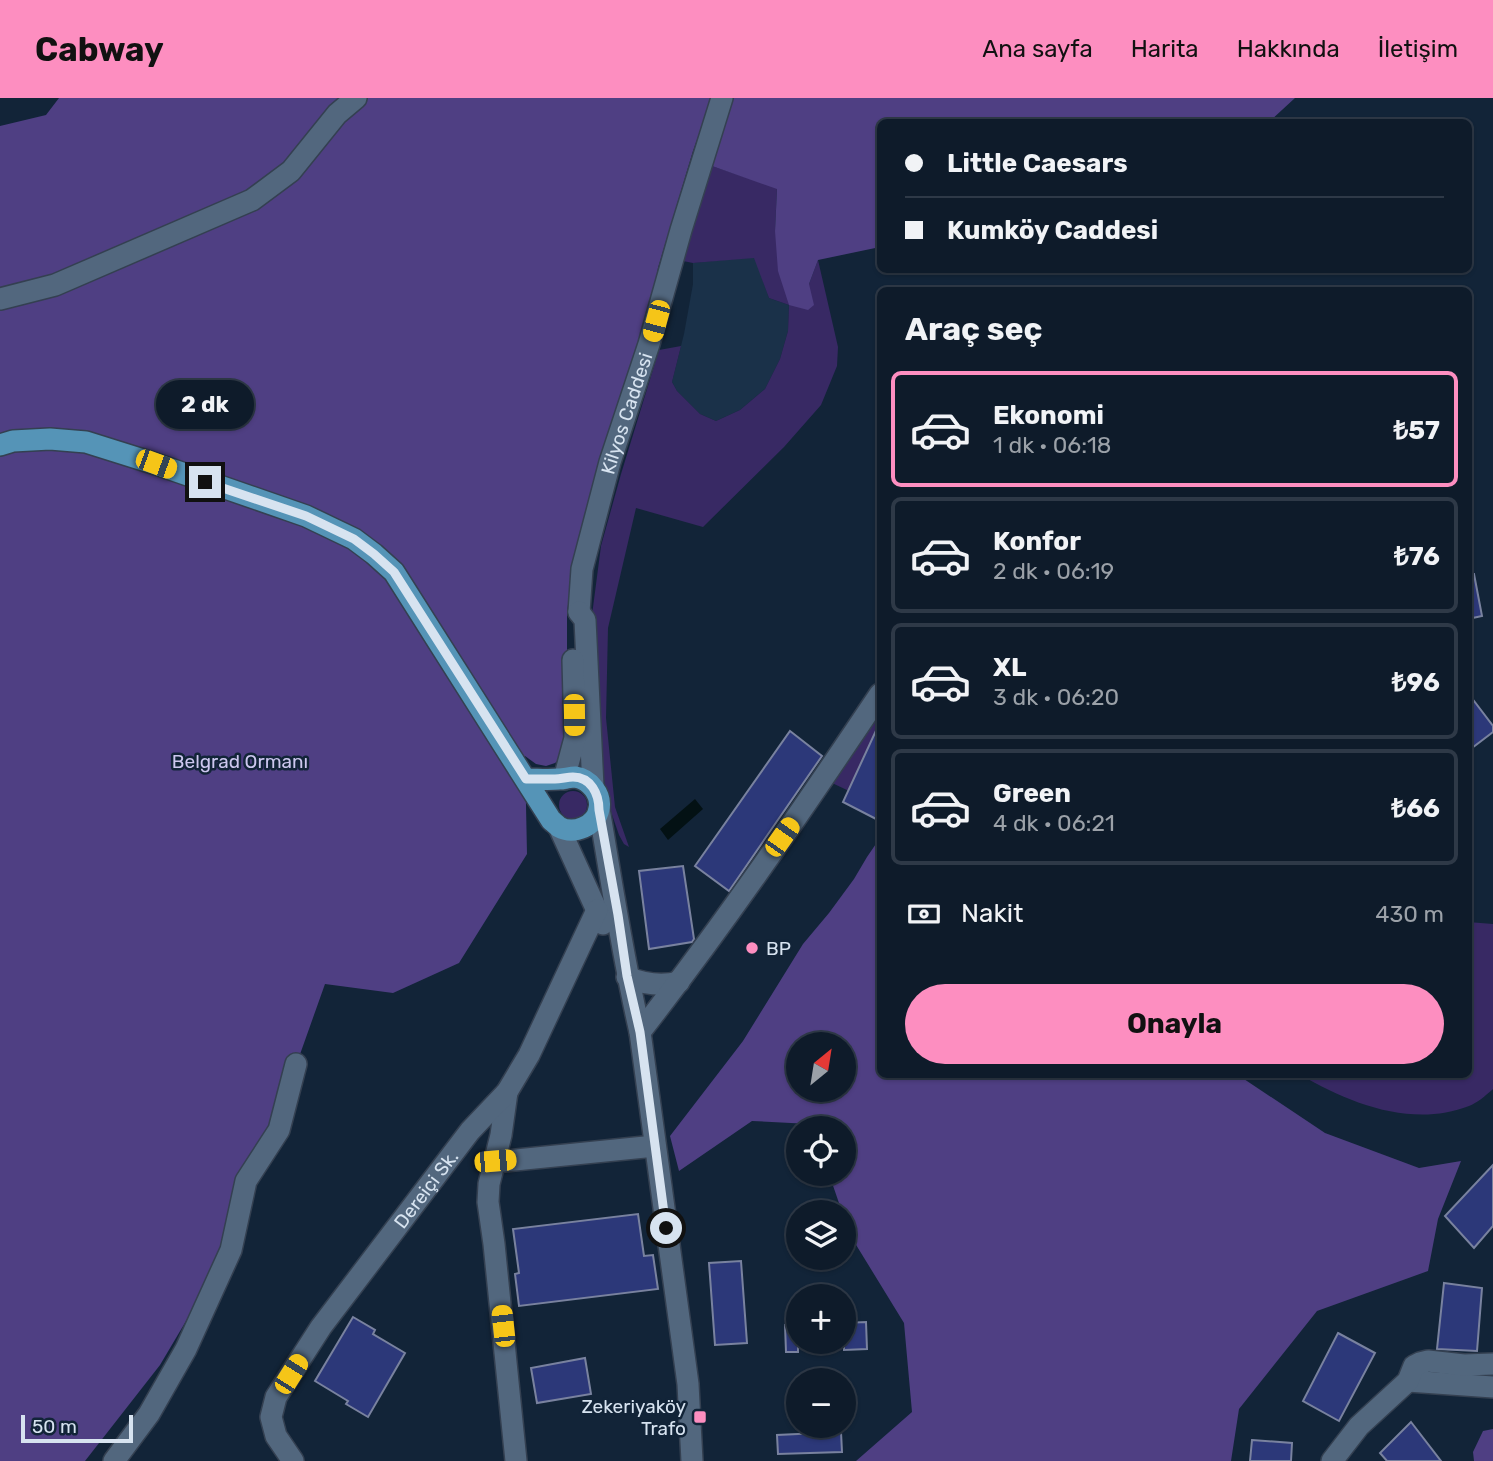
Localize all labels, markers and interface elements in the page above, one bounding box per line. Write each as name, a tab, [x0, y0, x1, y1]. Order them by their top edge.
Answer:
text: Cabway	[35, 30, 164, 69]
text: Ana sayfa	[982, 35, 1093, 63]
text: Harita	[1131, 35, 1199, 63]
text: Hakkında	[1237, 35, 1340, 63]
text: İletişim	[1378, 35, 1458, 63]
text: Little Caesars	[947, 148, 1128, 179]
text: Kumköy Caddesi	[947, 215, 1158, 246]
car	[641, 298, 672, 344]
text: Araç seç	[905, 310, 1042, 348]
street label: Kilyos Caddesi	[596, 350, 657, 477]
callout: 2 dk	[156, 380, 254, 430]
text: 2 dk	[181, 390, 229, 418]
icon: car	[909, 398, 972, 461]
text: Ekonomi	[993, 400, 1104, 431]
text: ₺57	[1393, 415, 1440, 446]
text: 1 dk · 06:18	[993, 431, 1112, 459]
car	[133, 447, 180, 481]
route end	[189, 466, 221, 498]
icon: car	[909, 524, 972, 587]
text: Konfor	[993, 526, 1081, 557]
text: ₺76	[1394, 541, 1440, 572]
text: 2 dk · 06:19	[993, 557, 1114, 585]
icon: car	[909, 650, 972, 713]
text: XL	[993, 652, 1026, 683]
text: ₺96	[1392, 667, 1440, 698]
text: 3 dk · 06:20	[993, 683, 1119, 711]
car	[564, 694, 585, 736]
park label: Belgrad Ormanı	[172, 750, 308, 773]
icon: car	[909, 776, 972, 839]
text: Green	[993, 778, 1071, 809]
text: ₺66	[1391, 793, 1440, 824]
text: 4 dk · 06:21	[993, 809, 1115, 837]
car	[762, 814, 803, 860]
icon: cash	[905, 895, 943, 933]
text: Nakit	[961, 898, 1023, 929]
text: 430 m	[1375, 900, 1444, 928]
place label: BP	[766, 937, 791, 960]
marker: BP	[744, 940, 760, 956]
button: Onayla	[905, 984, 1444, 1064]
north arrow	[786, 1032, 856, 1102]
map controls	[786, 1032, 856, 1438]
button: locate	[786, 1116, 856, 1186]
street label: Dereiçi Sk.	[389, 1146, 463, 1233]
car	[474, 1149, 517, 1173]
button: layers	[786, 1200, 856, 1270]
route start	[650, 1212, 682, 1244]
button: +	[786, 1284, 856, 1354]
car	[491, 1304, 516, 1348]
car	[271, 1351, 312, 1397]
button: −	[786, 1368, 856, 1438]
place label: Zekeriyaköy Trafo	[581, 1395, 686, 1440]
marker: Zekeriyaköy Trafo	[692, 1409, 708, 1425]
scale bar	[21, 1412, 133, 1444]
text: 50 m	[32, 1415, 77, 1438]

